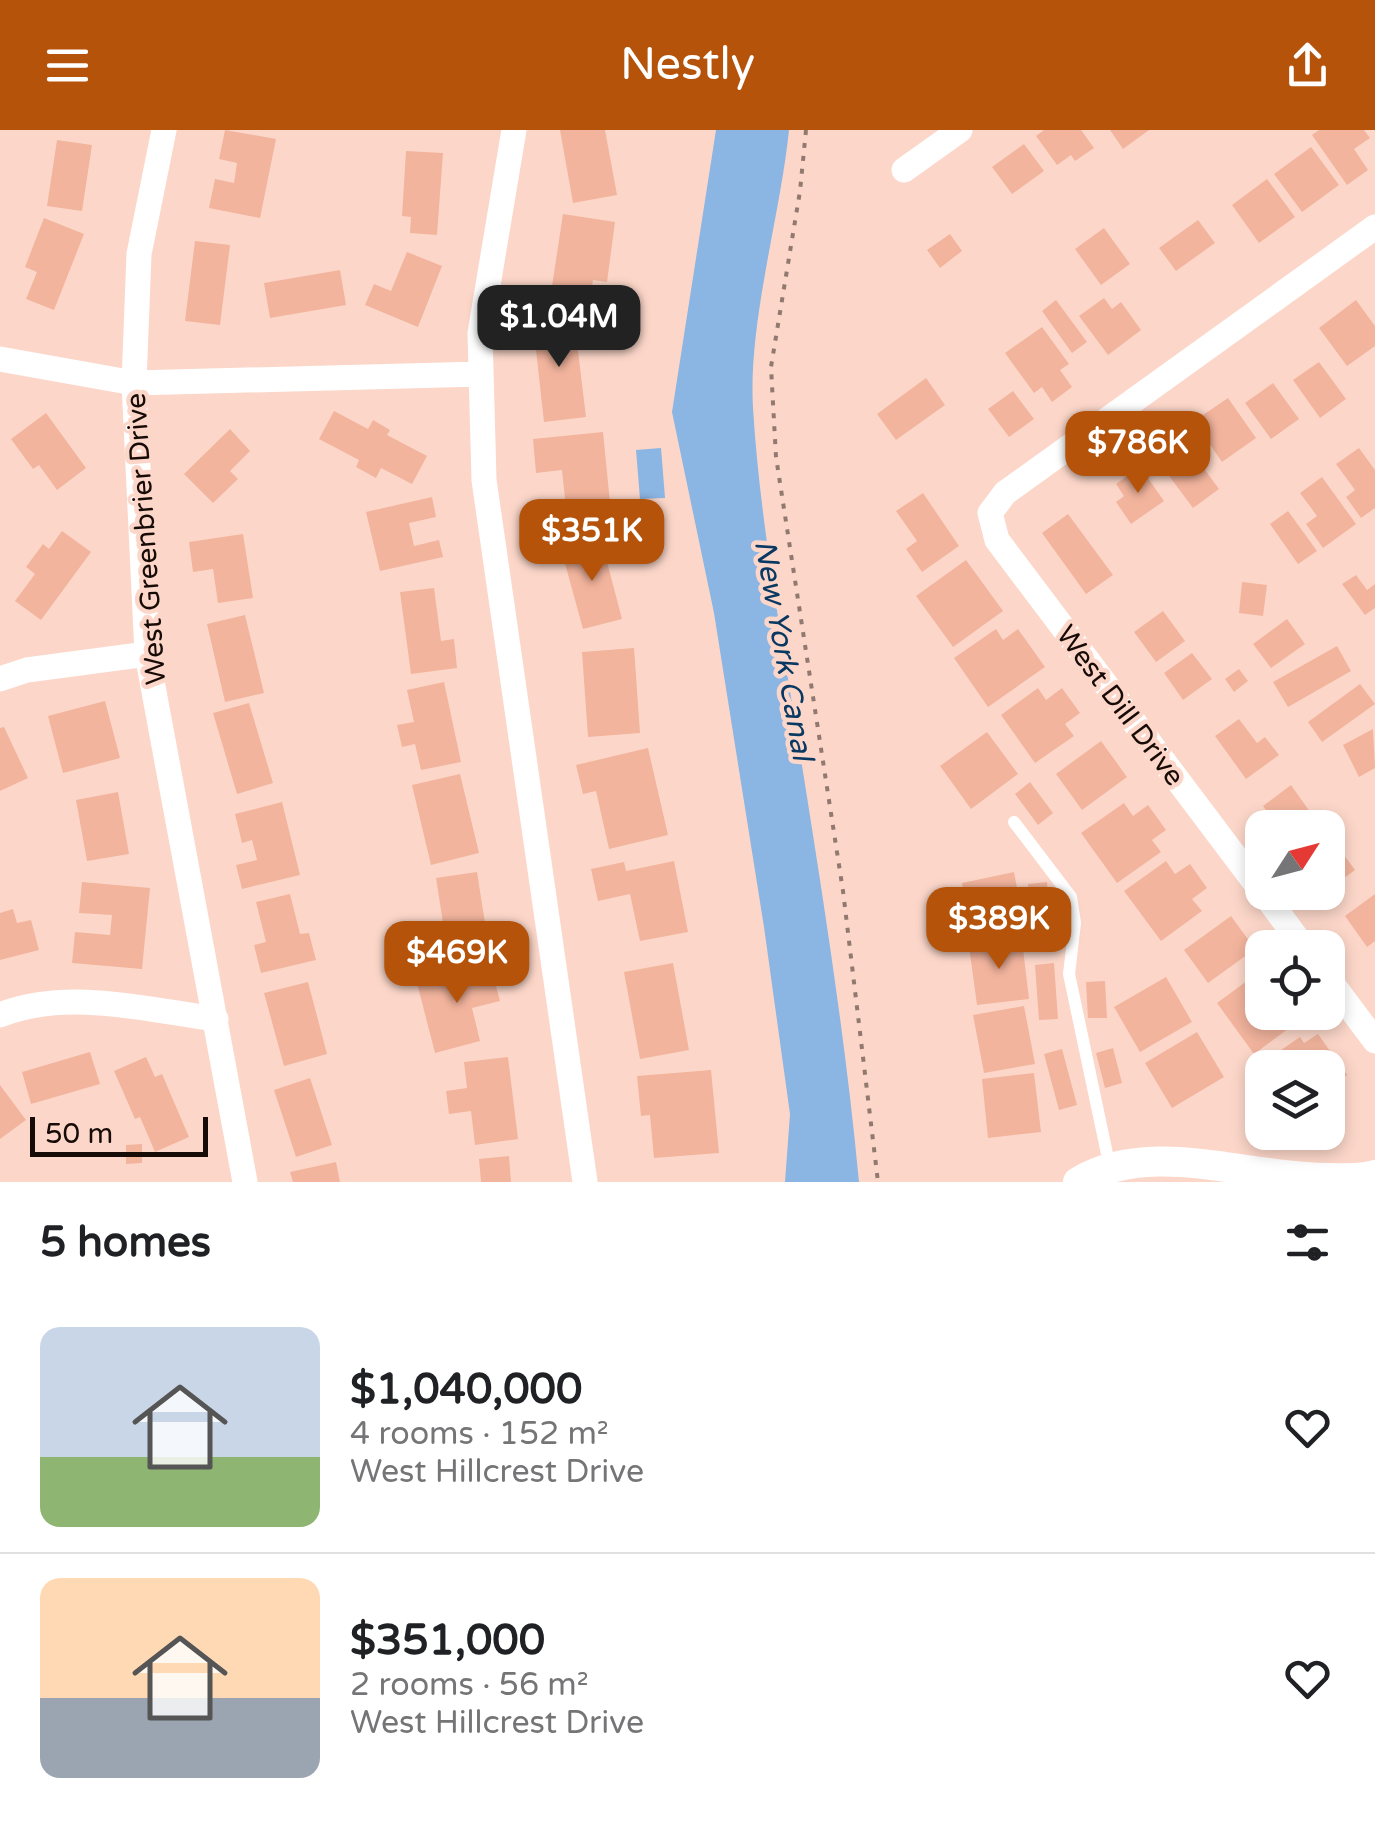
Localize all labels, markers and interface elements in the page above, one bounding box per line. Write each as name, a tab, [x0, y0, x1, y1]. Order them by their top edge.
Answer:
icon: menu	[40, 38, 95, 93]
text: Nestly	[620, 38, 755, 92]
icon: share	[1280, 38, 1335, 93]
pin: $1.04M	[478, 285, 640, 370]
text: $1.04M	[499, 298, 619, 336]
street label: West Greenbrier Drive	[119, 392, 173, 686]
pin: $786K	[1068, 411, 1208, 496]
text: $786K	[1087, 424, 1189, 462]
pin: $351K	[522, 499, 662, 584]
text: $351K	[541, 512, 643, 550]
water label: New York Canal	[746, 537, 822, 767]
street label: West Dill Drive	[1049, 619, 1192, 793]
north arrow	[1245, 810, 1345, 910]
map controls	[1245, 810, 1345, 1150]
pin: $389K	[929, 887, 1069, 972]
text: $389K	[948, 900, 1050, 938]
pin: $469K	[387, 921, 527, 1006]
button: locate	[1245, 930, 1345, 1030]
text: $469K	[406, 934, 508, 972]
button: layers	[1245, 1050, 1345, 1150]
scale bar	[30, 1112, 208, 1156]
text: 50 m	[45, 1117, 113, 1151]
icon: filters	[1280, 1215, 1335, 1270]
text: 5 homes	[40, 1217, 211, 1268]
text: $1,040,000	[350, 1364, 582, 1415]
icon: home	[120, 1367, 240, 1487]
icon: heart	[1280, 1400, 1335, 1455]
text: 4 rooms · 152 m²	[350, 1415, 609, 1453]
text: West Hillcrest Drive	[350, 1453, 644, 1491]
text: $351,000	[350, 1615, 545, 1666]
icon: home	[120, 1618, 240, 1738]
icon: heart	[1280, 1651, 1335, 1706]
text: 2 rooms · 56 m²	[350, 1666, 589, 1704]
text: West Hillcrest Drive	[350, 1704, 644, 1742]

